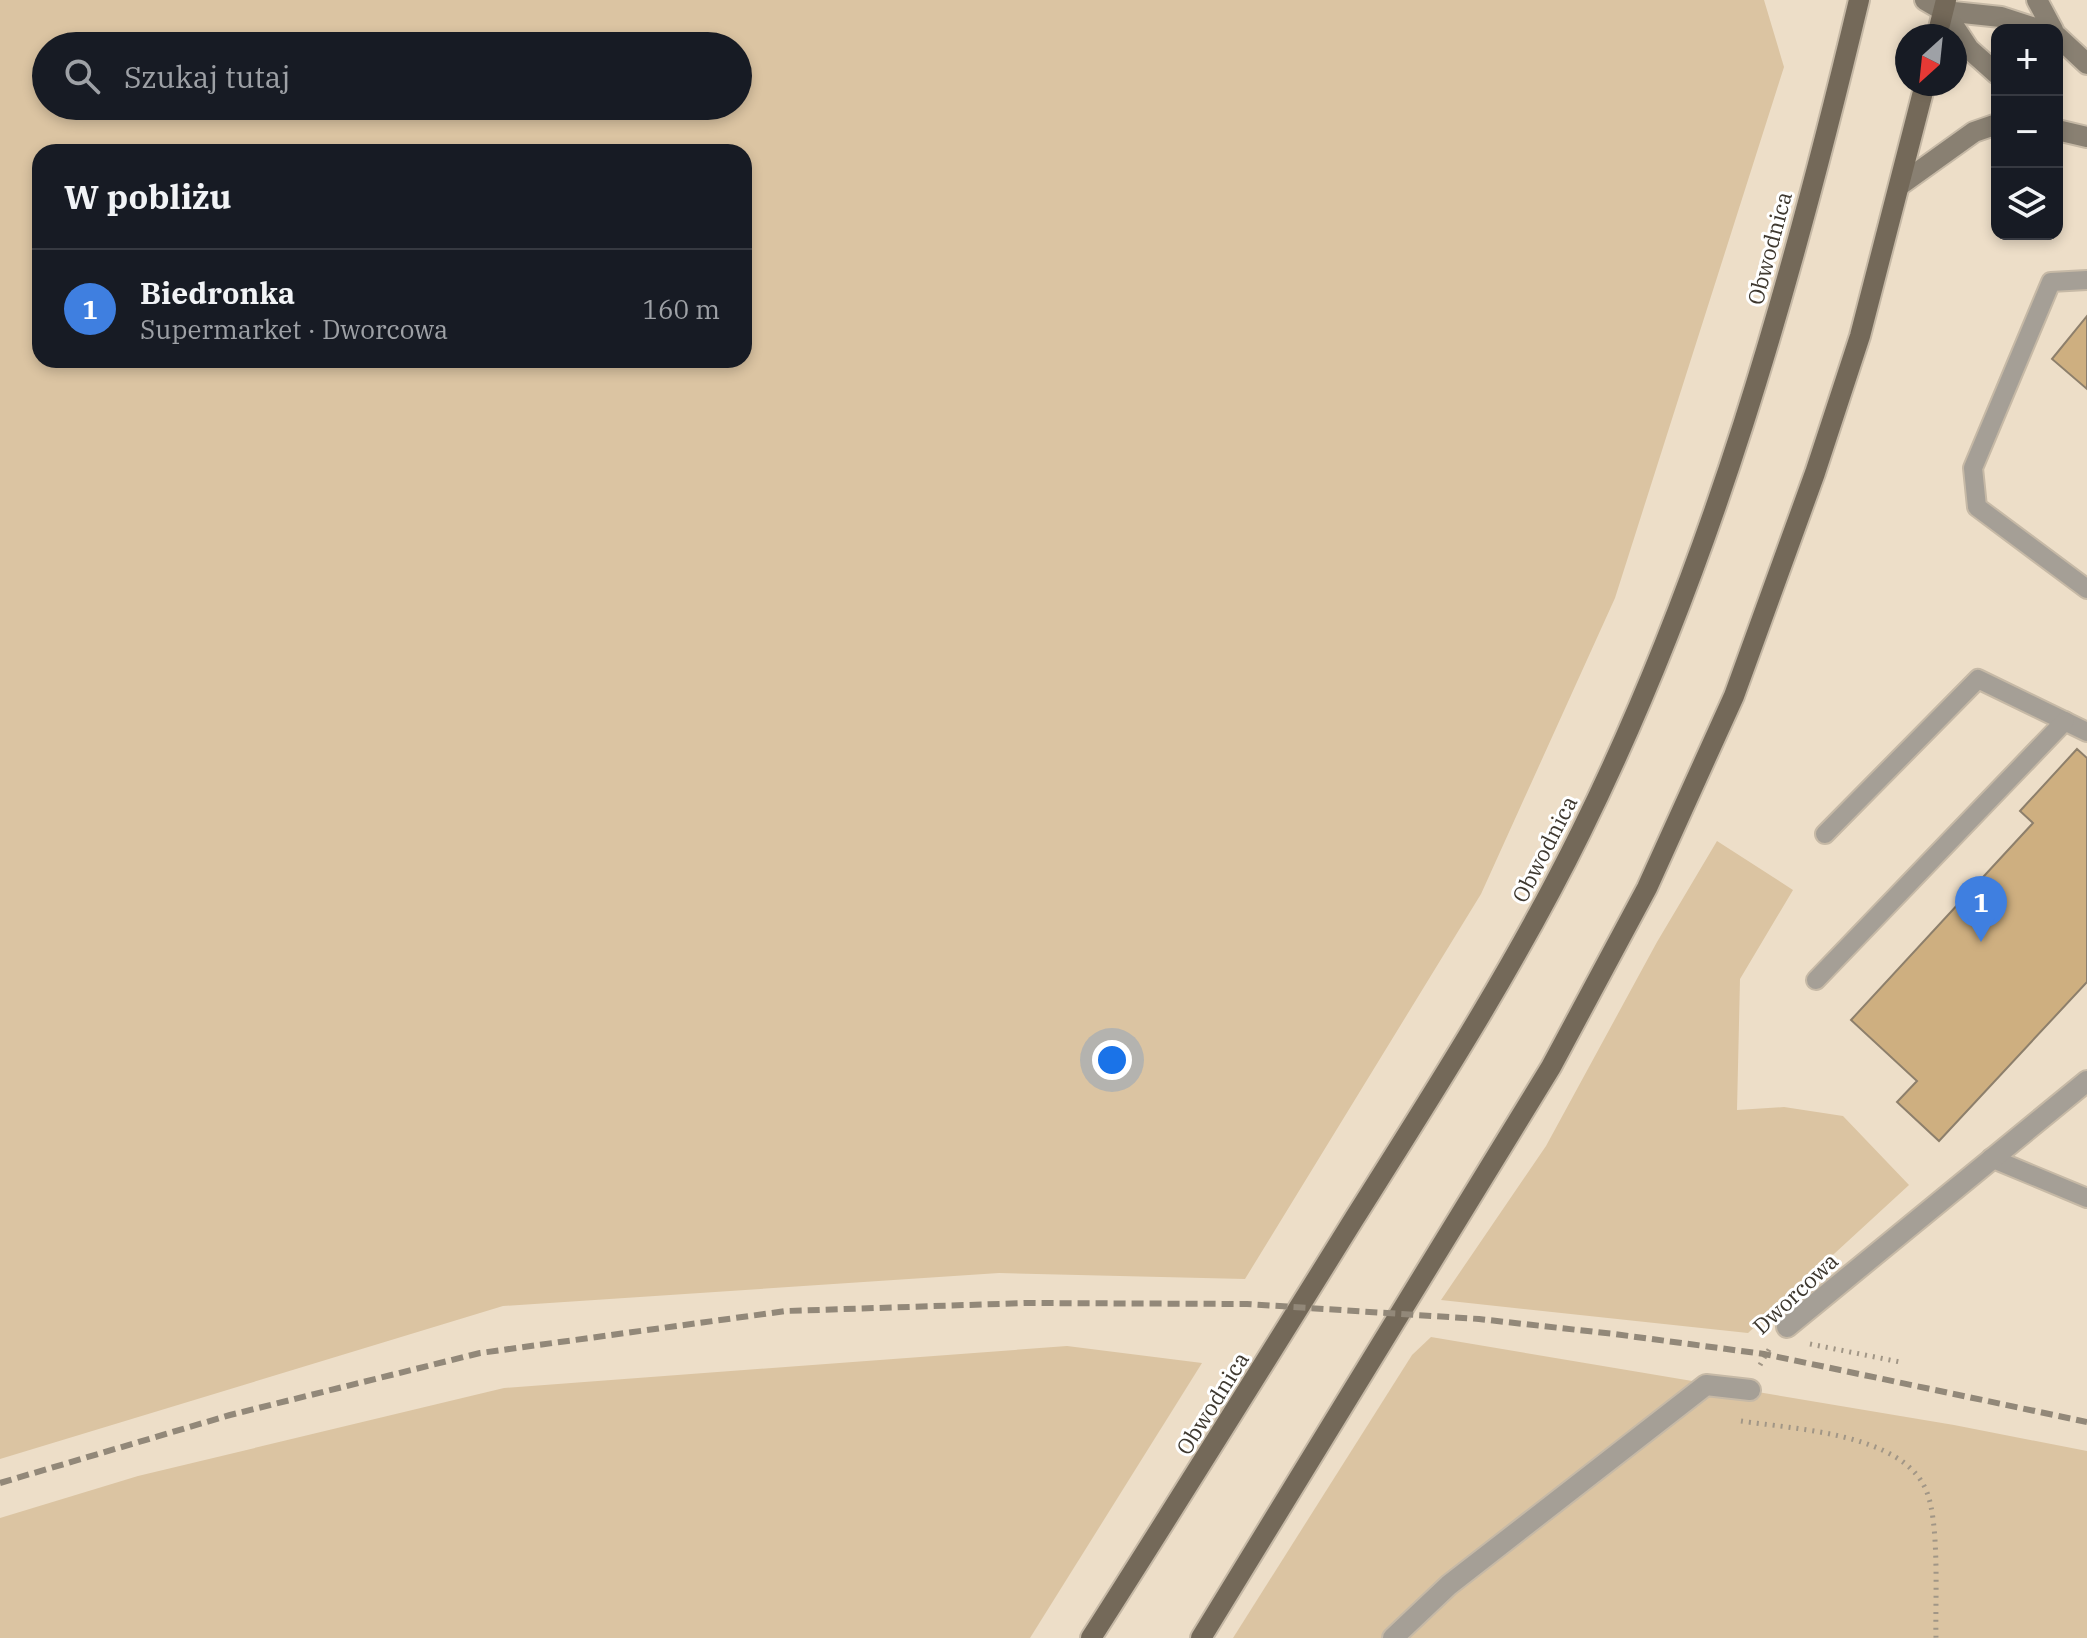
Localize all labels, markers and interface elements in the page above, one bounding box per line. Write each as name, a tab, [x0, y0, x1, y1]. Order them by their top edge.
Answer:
north arrow	[1895, 24, 1967, 96]
map controls	[1991, 24, 2063, 240]
button: +	[1991, 24, 2063, 96]
search box	[32, 32, 752, 120]
icon: search	[60, 54, 104, 98]
text: Szukaj tutaj	[124, 57, 290, 96]
button: −	[1991, 96, 2063, 168]
button: layers	[1991, 168, 2063, 240]
text: W pobliżu	[64, 174, 232, 218]
street label: Obwodnica	[1740, 188, 1798, 308]
text: Biedronka	[140, 273, 295, 312]
text: 1	[82, 292, 98, 326]
text: 160 m	[642, 292, 720, 326]
text: Supermarket · Dworcowa	[140, 312, 448, 346]
street label: Obwodnica	[1505, 791, 1583, 907]
pin: 1	[1955, 876, 2007, 942]
your location	[1092, 1040, 1132, 1080]
street label: Dworcowa	[1746, 1246, 1844, 1340]
street label: Obwodnica	[1169, 1346, 1255, 1460]

